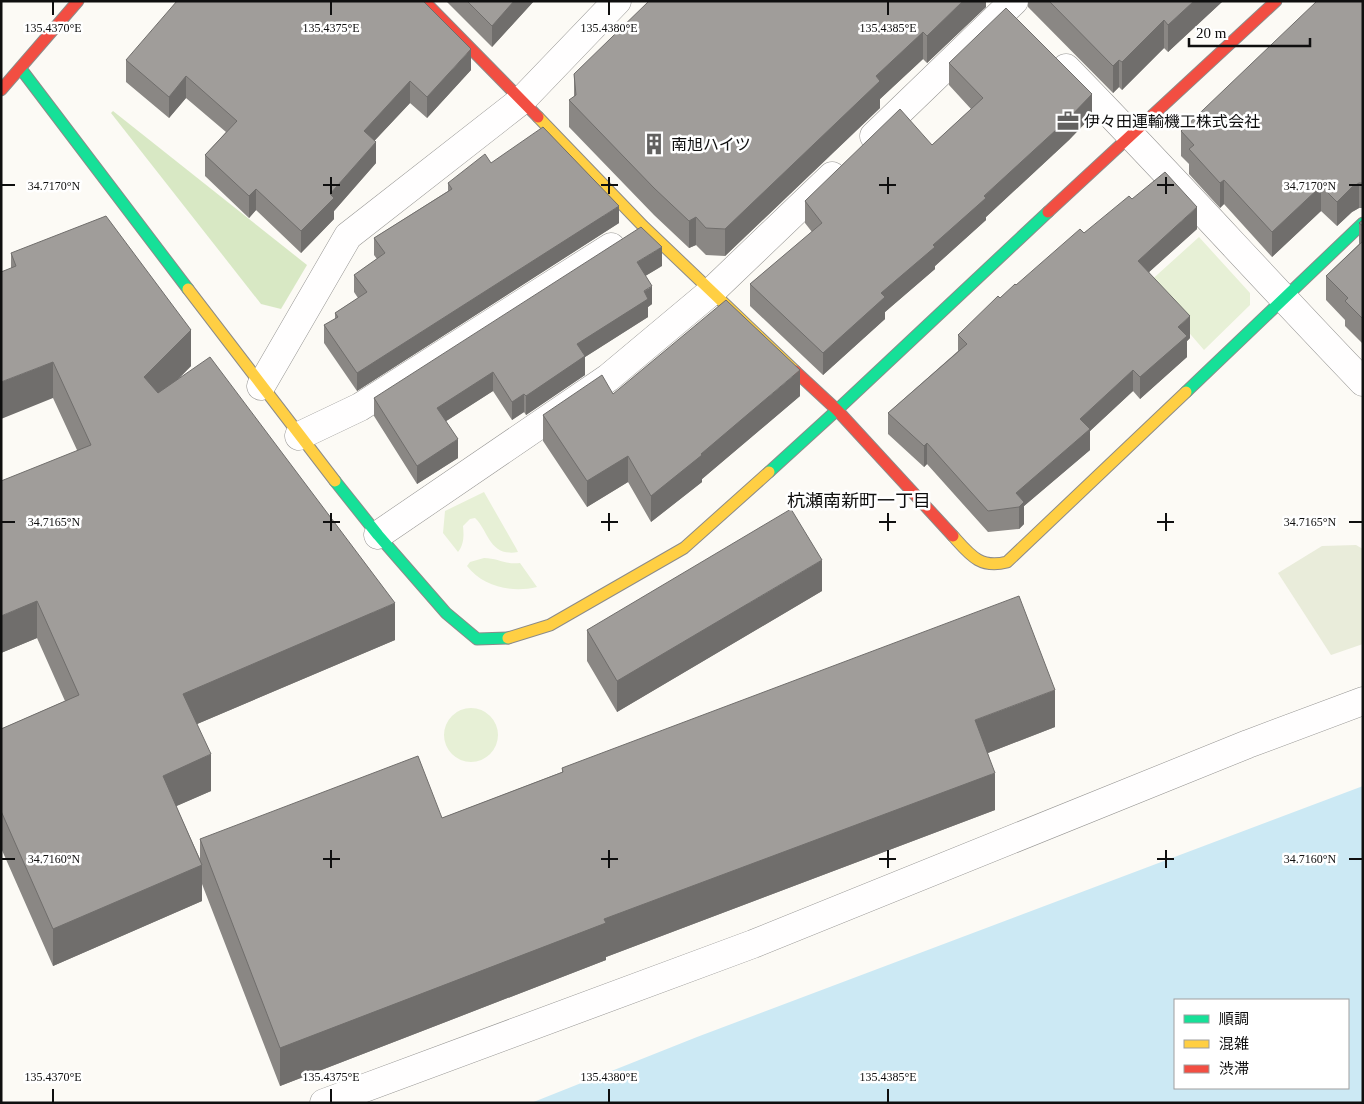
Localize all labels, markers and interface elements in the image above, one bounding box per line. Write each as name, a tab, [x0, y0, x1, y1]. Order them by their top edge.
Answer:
scale bar	[1189, 15, 1310, 47]
text: 135.4370°E	[24, 21, 82, 35]
text: 135.4375°E	[302, 21, 360, 35]
text: 135.4380°E	[580, 21, 638, 35]
text: 135.4385°E	[859, 21, 917, 35]
text: 20 m	[1196, 25, 1227, 41]
office icon: 伊々田運輸機工株式会社	[1055, 108, 1081, 134]
place label: 伊々田運輸機工株式会社	[1084, 113, 1260, 130]
building icon: 南旭ハイツ	[641, 131, 667, 157]
place label: 南旭ハイツ	[671, 136, 751, 153]
text: 34.7170°N	[28, 179, 81, 193]
text: 34.7170°N	[1284, 179, 1337, 193]
district label: 杭瀬南新町一丁目	[787, 491, 931, 511]
text: 34.7165°N	[28, 515, 81, 529]
text: 34.7165°N	[1284, 515, 1337, 529]
text: 34.7160°N	[28, 852, 81, 866]
text: 34.7160°N	[1284, 852, 1337, 866]
legend	[1174, 999, 1349, 1089]
text: 順調	[1219, 1011, 1249, 1027]
text: 混雑	[1219, 1036, 1249, 1052]
text: 渋滞	[1219, 1061, 1249, 1077]
text: 135.4370°E	[24, 1070, 82, 1084]
text: 135.4375°E	[302, 1070, 360, 1084]
text: 135.4380°E	[580, 1070, 638, 1084]
text: 135.4385°E	[859, 1070, 917, 1084]

